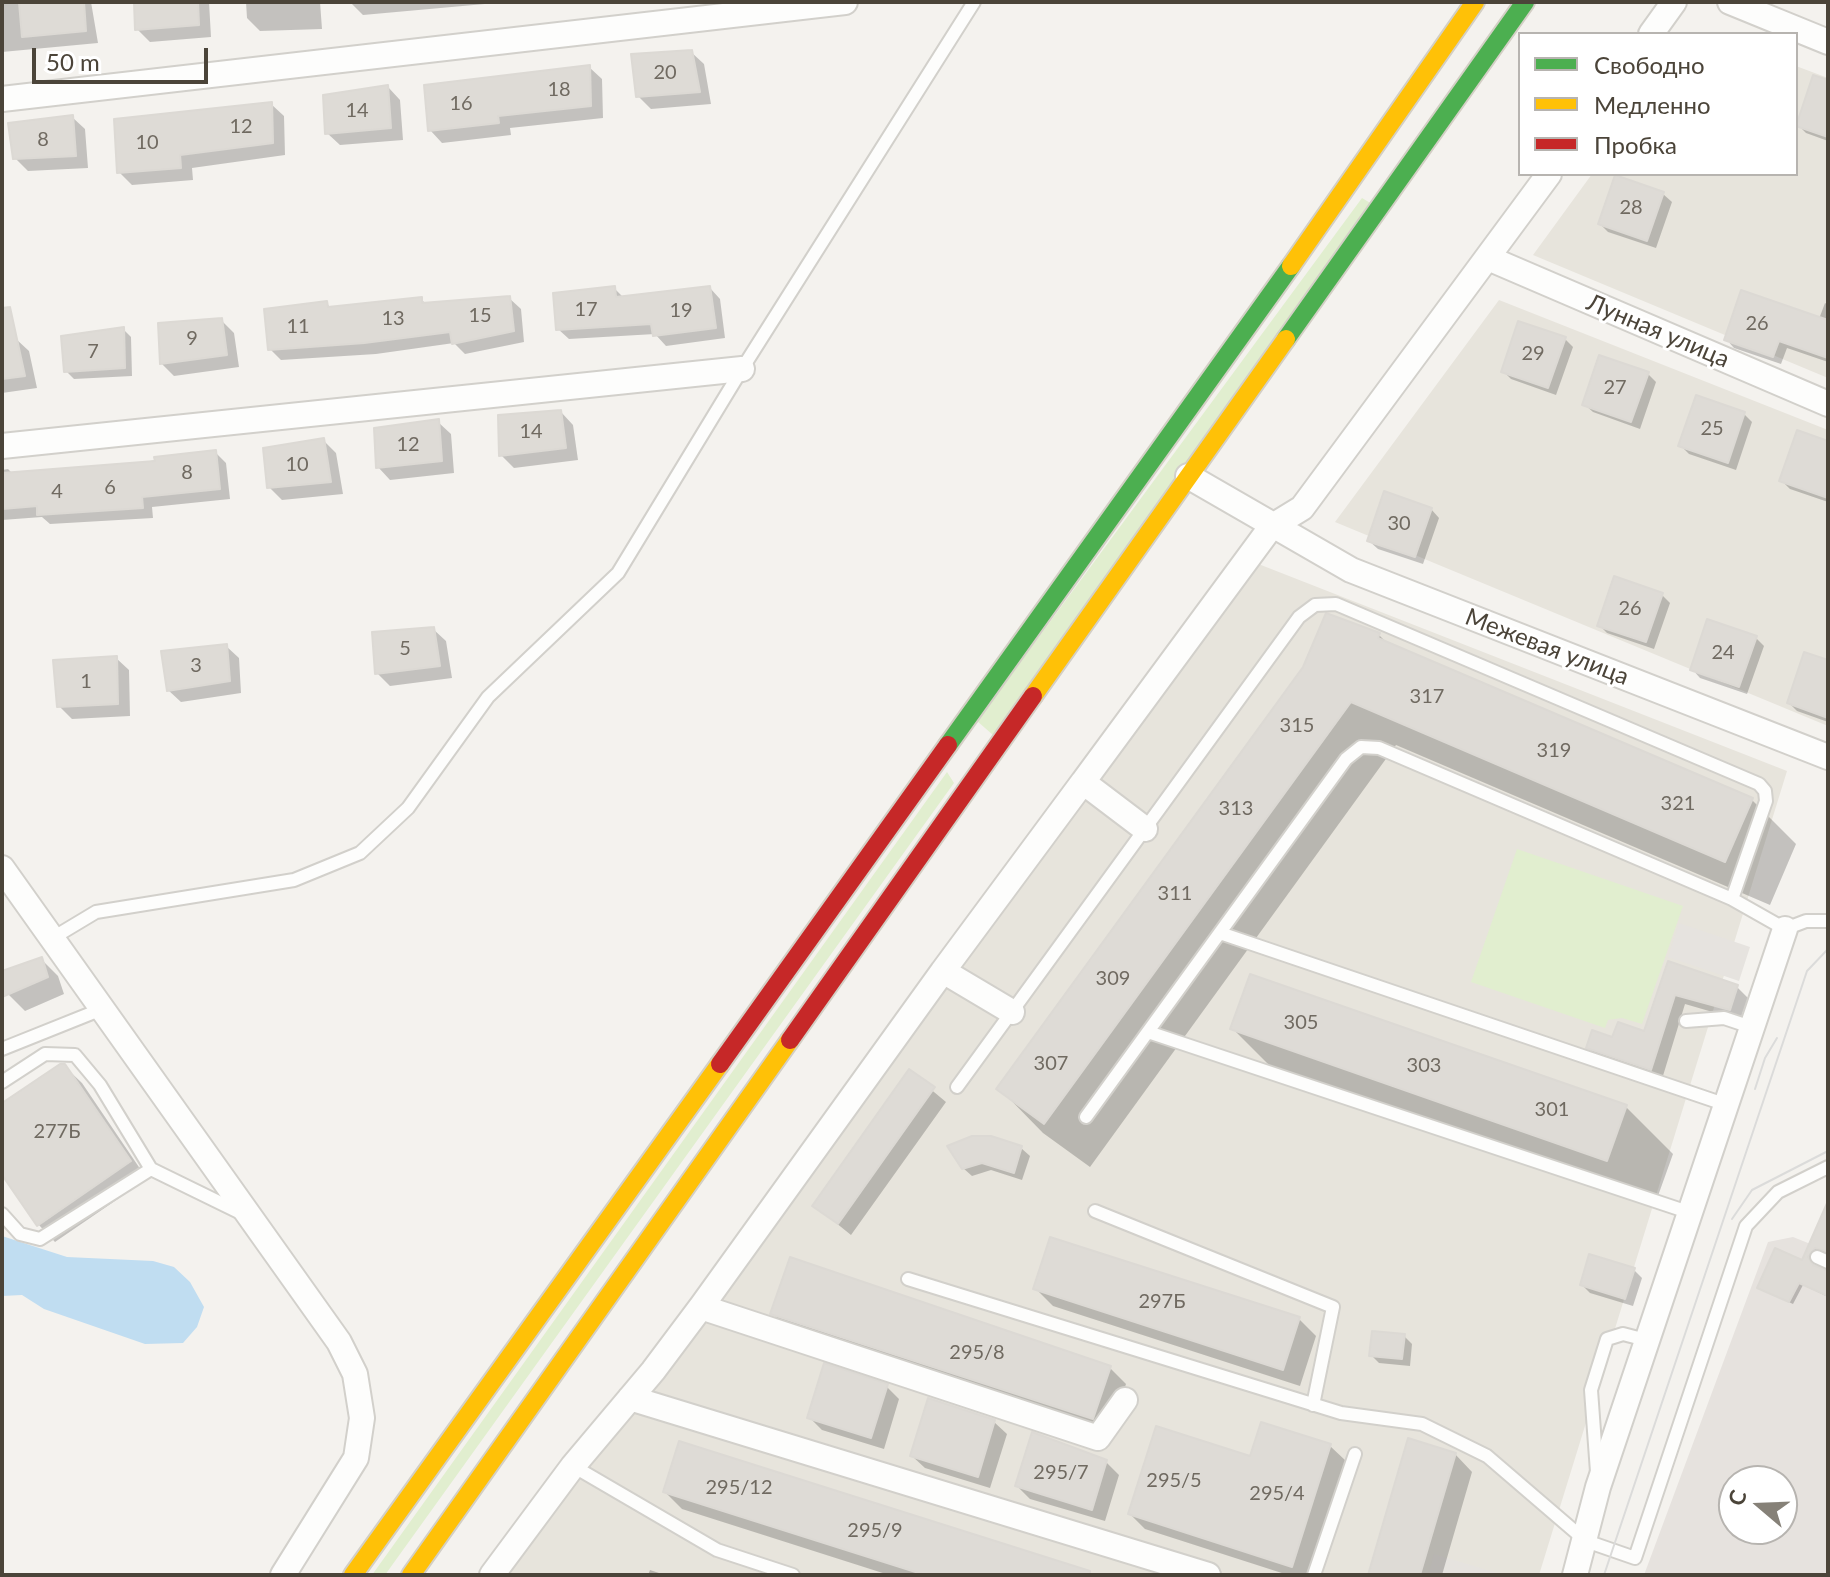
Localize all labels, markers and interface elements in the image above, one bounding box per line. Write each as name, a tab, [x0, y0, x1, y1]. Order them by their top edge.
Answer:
scale bar	[36, 32, 212, 82]
legend	[1518, 32, 1798, 176]
text: 50 m	[46, 47, 100, 76]
text: Свободно	[1594, 50, 1705, 79]
house number: 20	[653, 61, 677, 85]
house number: 18	[547, 78, 571, 102]
text: Медленно	[1594, 90, 1711, 119]
house number: 16	[449, 92, 473, 116]
house number: 14	[345, 99, 369, 123]
house number: 12	[229, 115, 253, 139]
house number: 8	[37, 128, 49, 152]
text: Пробка	[1594, 130, 1677, 159]
house number: 10	[135, 131, 159, 155]
house number: 28	[1619, 196, 1643, 220]
street label: Лунная улица	[1582, 288, 1734, 374]
house number: 17	[574, 298, 598, 322]
house number: 19	[669, 299, 693, 323]
house number: 15	[468, 304, 492, 328]
house number: 13	[381, 307, 405, 331]
house number: 26	[1745, 312, 1769, 336]
house number: 11	[286, 315, 310, 339]
house number: 9	[186, 327, 198, 351]
house number: 7	[87, 340, 99, 364]
house number: 29	[1521, 342, 1545, 366]
house number: 27	[1603, 376, 1627, 400]
house number: 25	[1700, 417, 1724, 441]
house number: 14	[519, 420, 543, 444]
house number: 12	[396, 433, 420, 457]
house number: 10	[285, 453, 309, 477]
house number: 8	[181, 461, 193, 485]
house number: 6	[104, 476, 116, 500]
house number: 4	[51, 480, 63, 504]
house number: 30	[1387, 512, 1411, 536]
house number: 26	[1618, 597, 1642, 621]
street label: Межевая улица	[1461, 603, 1633, 691]
house number: 5	[399, 637, 411, 661]
house number: 24	[1711, 641, 1735, 665]
house number: 3	[190, 654, 202, 678]
house number: 1	[80, 670, 92, 694]
house number: 317	[1410, 685, 1444, 709]
house number: 315	[1280, 714, 1314, 738]
house number: 319	[1537, 739, 1571, 763]
house number: 321	[1661, 792, 1695, 816]
house number: 313	[1219, 797, 1253, 821]
house number: 311	[1158, 882, 1192, 906]
house number: 309	[1096, 967, 1130, 991]
house number: 305	[1284, 1011, 1318, 1035]
house number: 307	[1034, 1052, 1068, 1076]
house number: 303	[1407, 1054, 1441, 1078]
house number: 301	[1535, 1098, 1569, 1122]
house number: 277Б	[33, 1120, 81, 1144]
house number: 297Б	[1138, 1290, 1186, 1314]
house number: 295/8	[949, 1341, 1005, 1365]
house number: 295/7	[1033, 1461, 1089, 1485]
north arrow	[1718, 1465, 1798, 1545]
house number: 295/5	[1146, 1469, 1202, 1493]
house number: 295/12	[705, 1476, 773, 1500]
house number: 295/4	[1249, 1482, 1305, 1506]
text: С	[1722, 1486, 1752, 1509]
house number: 295/9	[847, 1519, 903, 1543]

